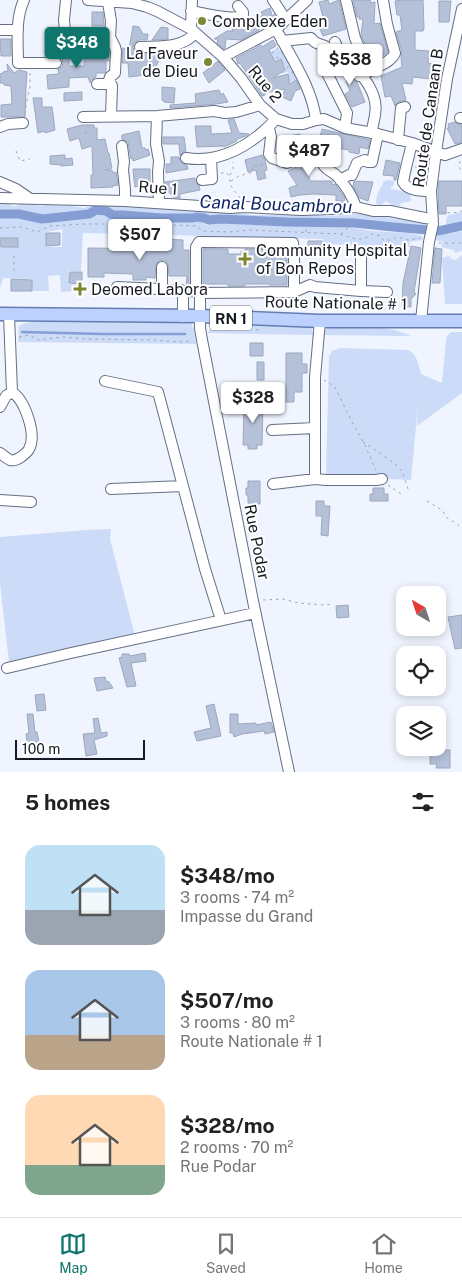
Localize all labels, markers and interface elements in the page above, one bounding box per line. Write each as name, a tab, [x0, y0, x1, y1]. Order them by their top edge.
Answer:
place label: Complexe Eden	[212, 12, 328, 31]
marker: Complexe Eden	[196, 15, 208, 27]
pin: $348	[47, 27, 107, 69]
text: $348	[56, 33, 98, 52]
place label: La Faveur de Dieu	[126, 44, 198, 81]
pin: $538	[320, 44, 380, 86]
street label: Route de Canaan B	[409, 47, 447, 189]
text: $538	[328, 50, 372, 69]
marker: La Faveur de Dieu	[202, 56, 214, 68]
street label: Rue 2	[244, 62, 286, 106]
pin: $487	[279, 134, 339, 177]
text: $487	[288, 141, 330, 160]
street label: Rue 1	[138, 177, 178, 199]
water label: Canal Boucambrou	[199, 191, 353, 217]
pin: $507	[110, 218, 170, 261]
text: $507	[119, 225, 161, 244]
place label: Community Hospital of Bon Repos	[256, 241, 408, 278]
marker: Community Hospital of Bon Repos	[238, 252, 252, 266]
place label: Deomed Labora	[91, 280, 208, 299]
marker: Deomed Labora	[73, 282, 87, 296]
street label: Route Nationale # 1	[264, 292, 408, 314]
road number: RN 1	[210, 306, 252, 330]
pin: $328	[223, 382, 283, 424]
text: $328	[232, 388, 274, 407]
street label: Rue Podar	[240, 503, 274, 581]
north arrow	[396, 586, 446, 636]
map controls	[396, 586, 446, 756]
button: locate	[396, 646, 446, 696]
button: layers	[396, 706, 446, 756]
scale bar	[15, 737, 145, 760]
text: 100 m	[22, 741, 60, 757]
icon: filters	[409, 788, 437, 816]
text: 5 homes	[25, 790, 110, 815]
text: $348/mo	[180, 863, 275, 888]
icon: home	[65, 865, 125, 925]
text: 3 rooms · 74 m²	[180, 888, 294, 907]
text: Impasse du Grand	[180, 907, 313, 926]
text: $507/mo	[180, 988, 274, 1013]
icon: home	[65, 990, 125, 1050]
text: 3 rooms · 80 m²	[180, 1013, 295, 1032]
text: Route Nationale # 1	[180, 1032, 323, 1051]
text: $328/mo	[180, 1113, 275, 1138]
icon: home	[65, 1115, 125, 1175]
text: 2 rooms · 70 m²	[180, 1138, 293, 1157]
text: Rue Podar	[180, 1157, 257, 1176]
tab: Map	[59, 1230, 88, 1276]
tab: Saved	[206, 1230, 246, 1276]
tab: Home	[364, 1230, 403, 1276]

